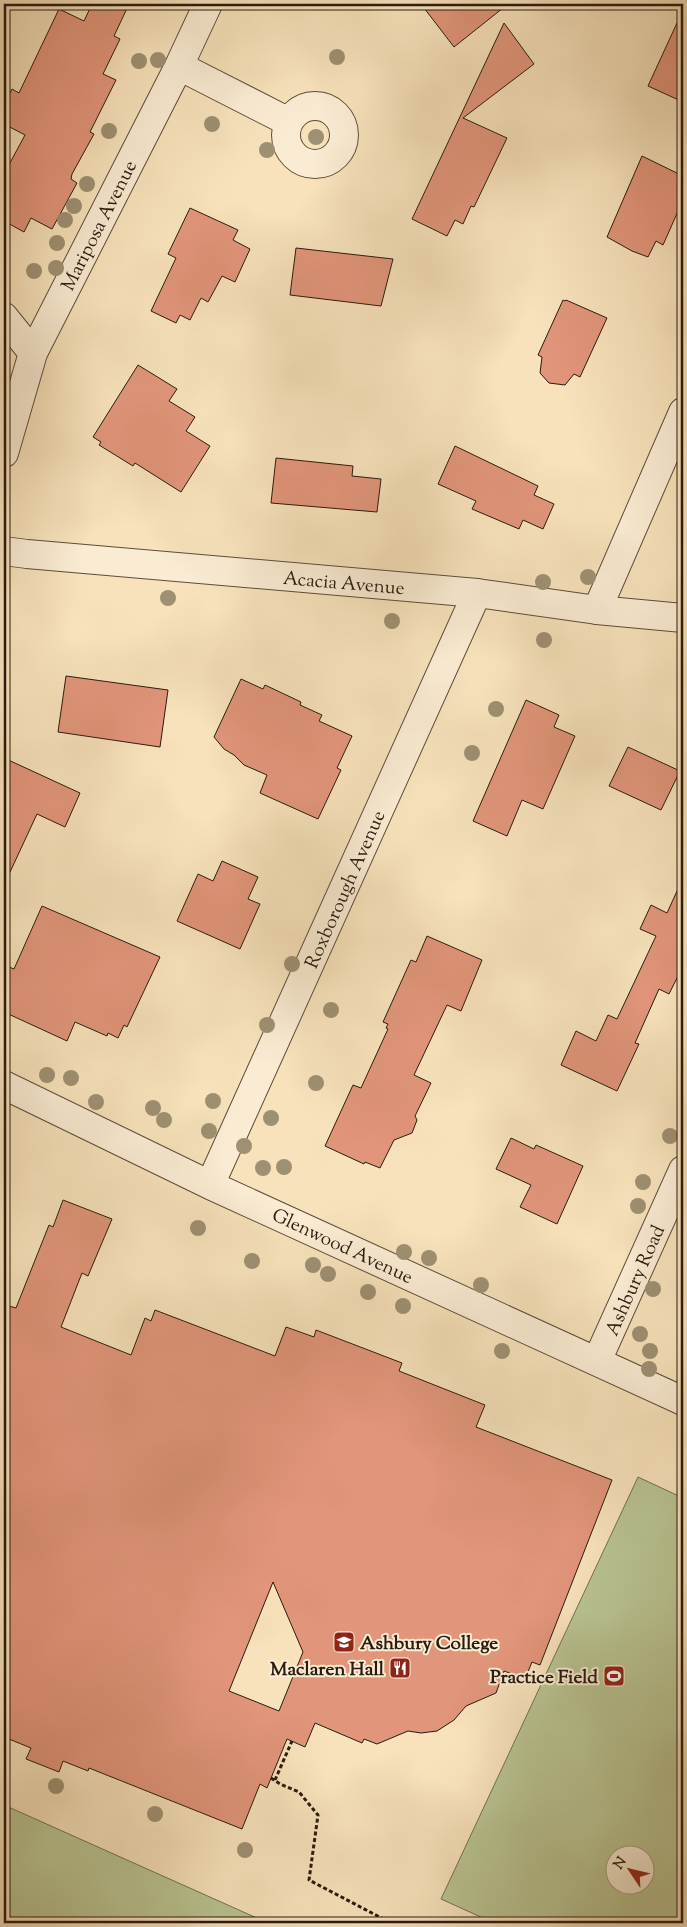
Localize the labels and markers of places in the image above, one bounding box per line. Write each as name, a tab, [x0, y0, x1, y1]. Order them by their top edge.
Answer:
school or university icon: Ashbury College	[332, 1630, 356, 1654]
place label: Ashbury College	[360, 1631, 498, 1658]
restaurant icon: Maclaren Hall	[388, 1656, 412, 1680]
place label: Maclaren Hall	[270, 1657, 385, 1684]
sports icon: Practice Field	[602, 1664, 626, 1688]
place label: Practice Field	[490, 1665, 598, 1692]

